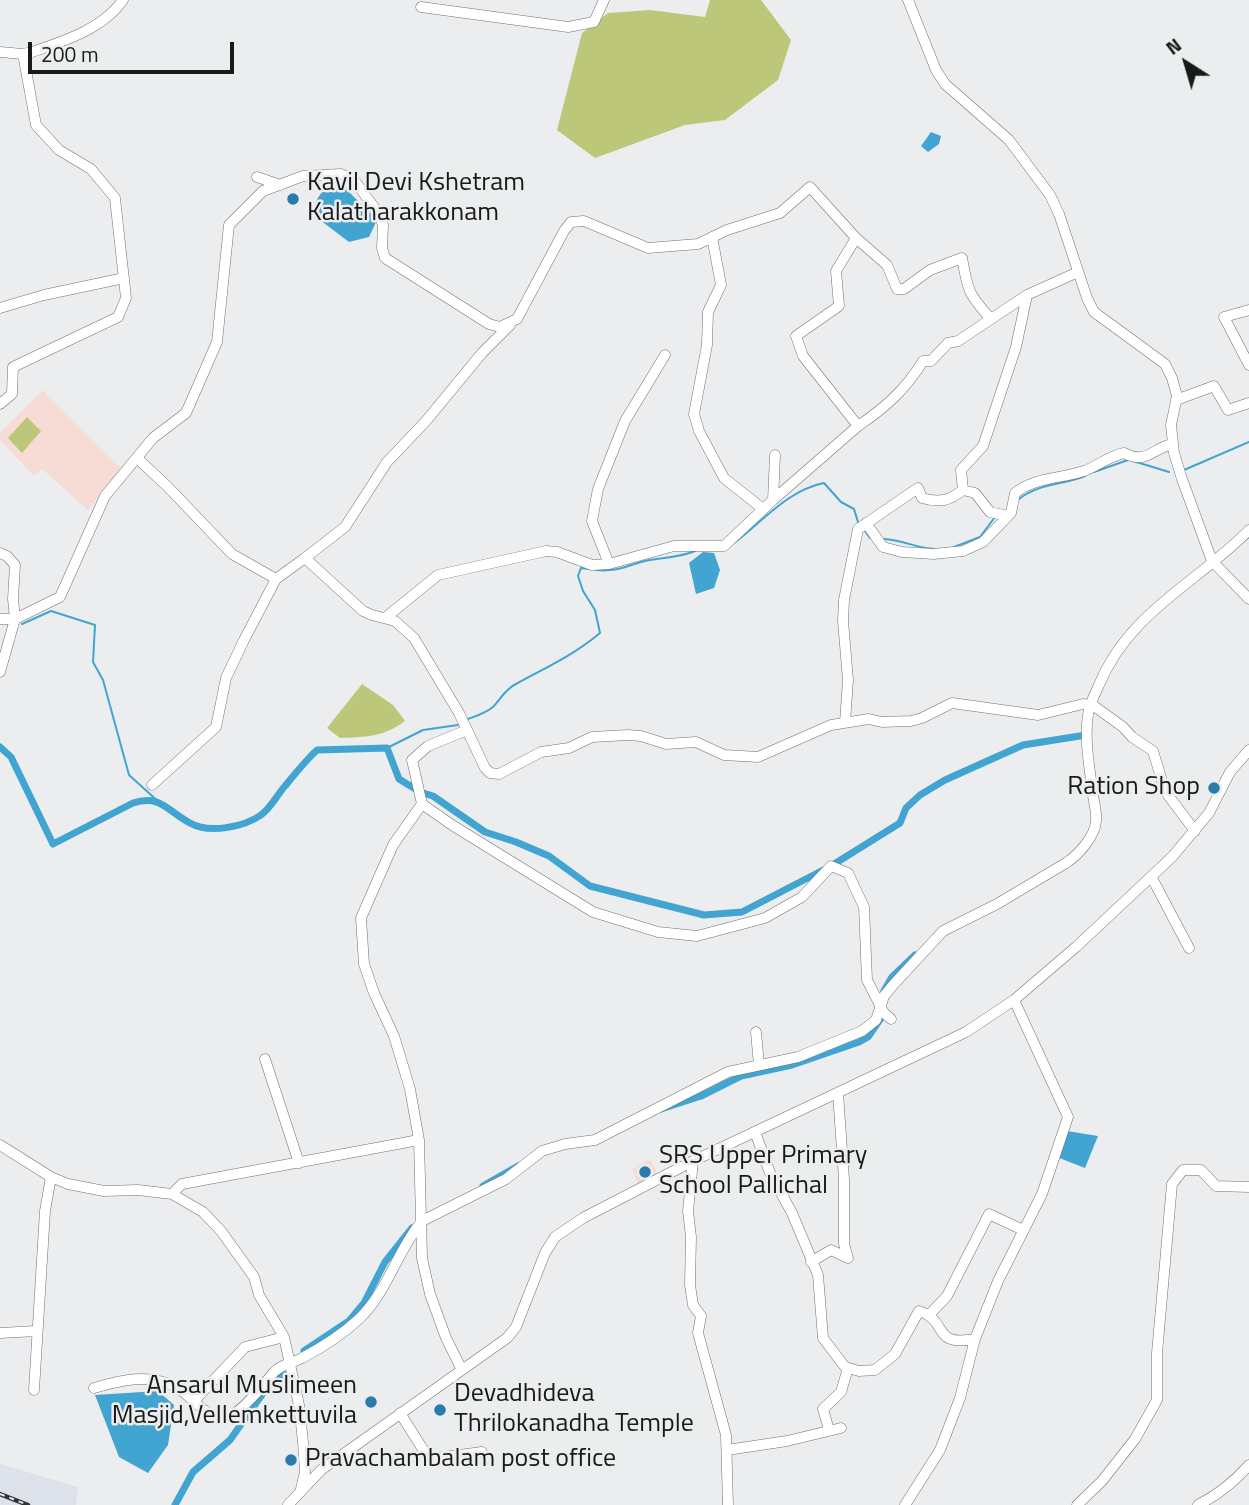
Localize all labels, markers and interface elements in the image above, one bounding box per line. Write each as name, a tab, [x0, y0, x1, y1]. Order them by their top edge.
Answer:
scale bar	[32, 28, 238, 72]
north arrow	[1151, 28, 1221, 98]
text: N	[1159, 30, 1187, 61]
text: 200 m	[41, 38, 98, 70]
place label: Kavil Devi Kshetram Kalatharakkonam	[307, 168, 525, 230]
marker: Kavil Devi Kshetram Kalatharakkonam	[285, 191, 301, 207]
place label: Ration Shop	[1067, 772, 1200, 804]
marker: Ration Shop	[1206, 780, 1222, 796]
place label: SRS Upper Primary School Pallichal	[659, 1141, 867, 1202]
marker: SRS Upper Primary School Pallichal	[637, 1164, 653, 1180]
place label: Ansarul Muslimeen Masjid,Vellemkettuvila	[112, 1371, 357, 1432]
place label: Devadhideva Thrilokanadha Temple	[454, 1379, 694, 1440]
marker: Ansarul Muslimeen Masjid,Vellemkettuvila	[363, 1394, 379, 1410]
marker: Devadhideva Thrilokanadha Temple	[432, 1402, 448, 1418]
place label: Pravachambalam post office	[305, 1444, 616, 1476]
marker: Pravachambalam post office	[283, 1452, 299, 1468]

